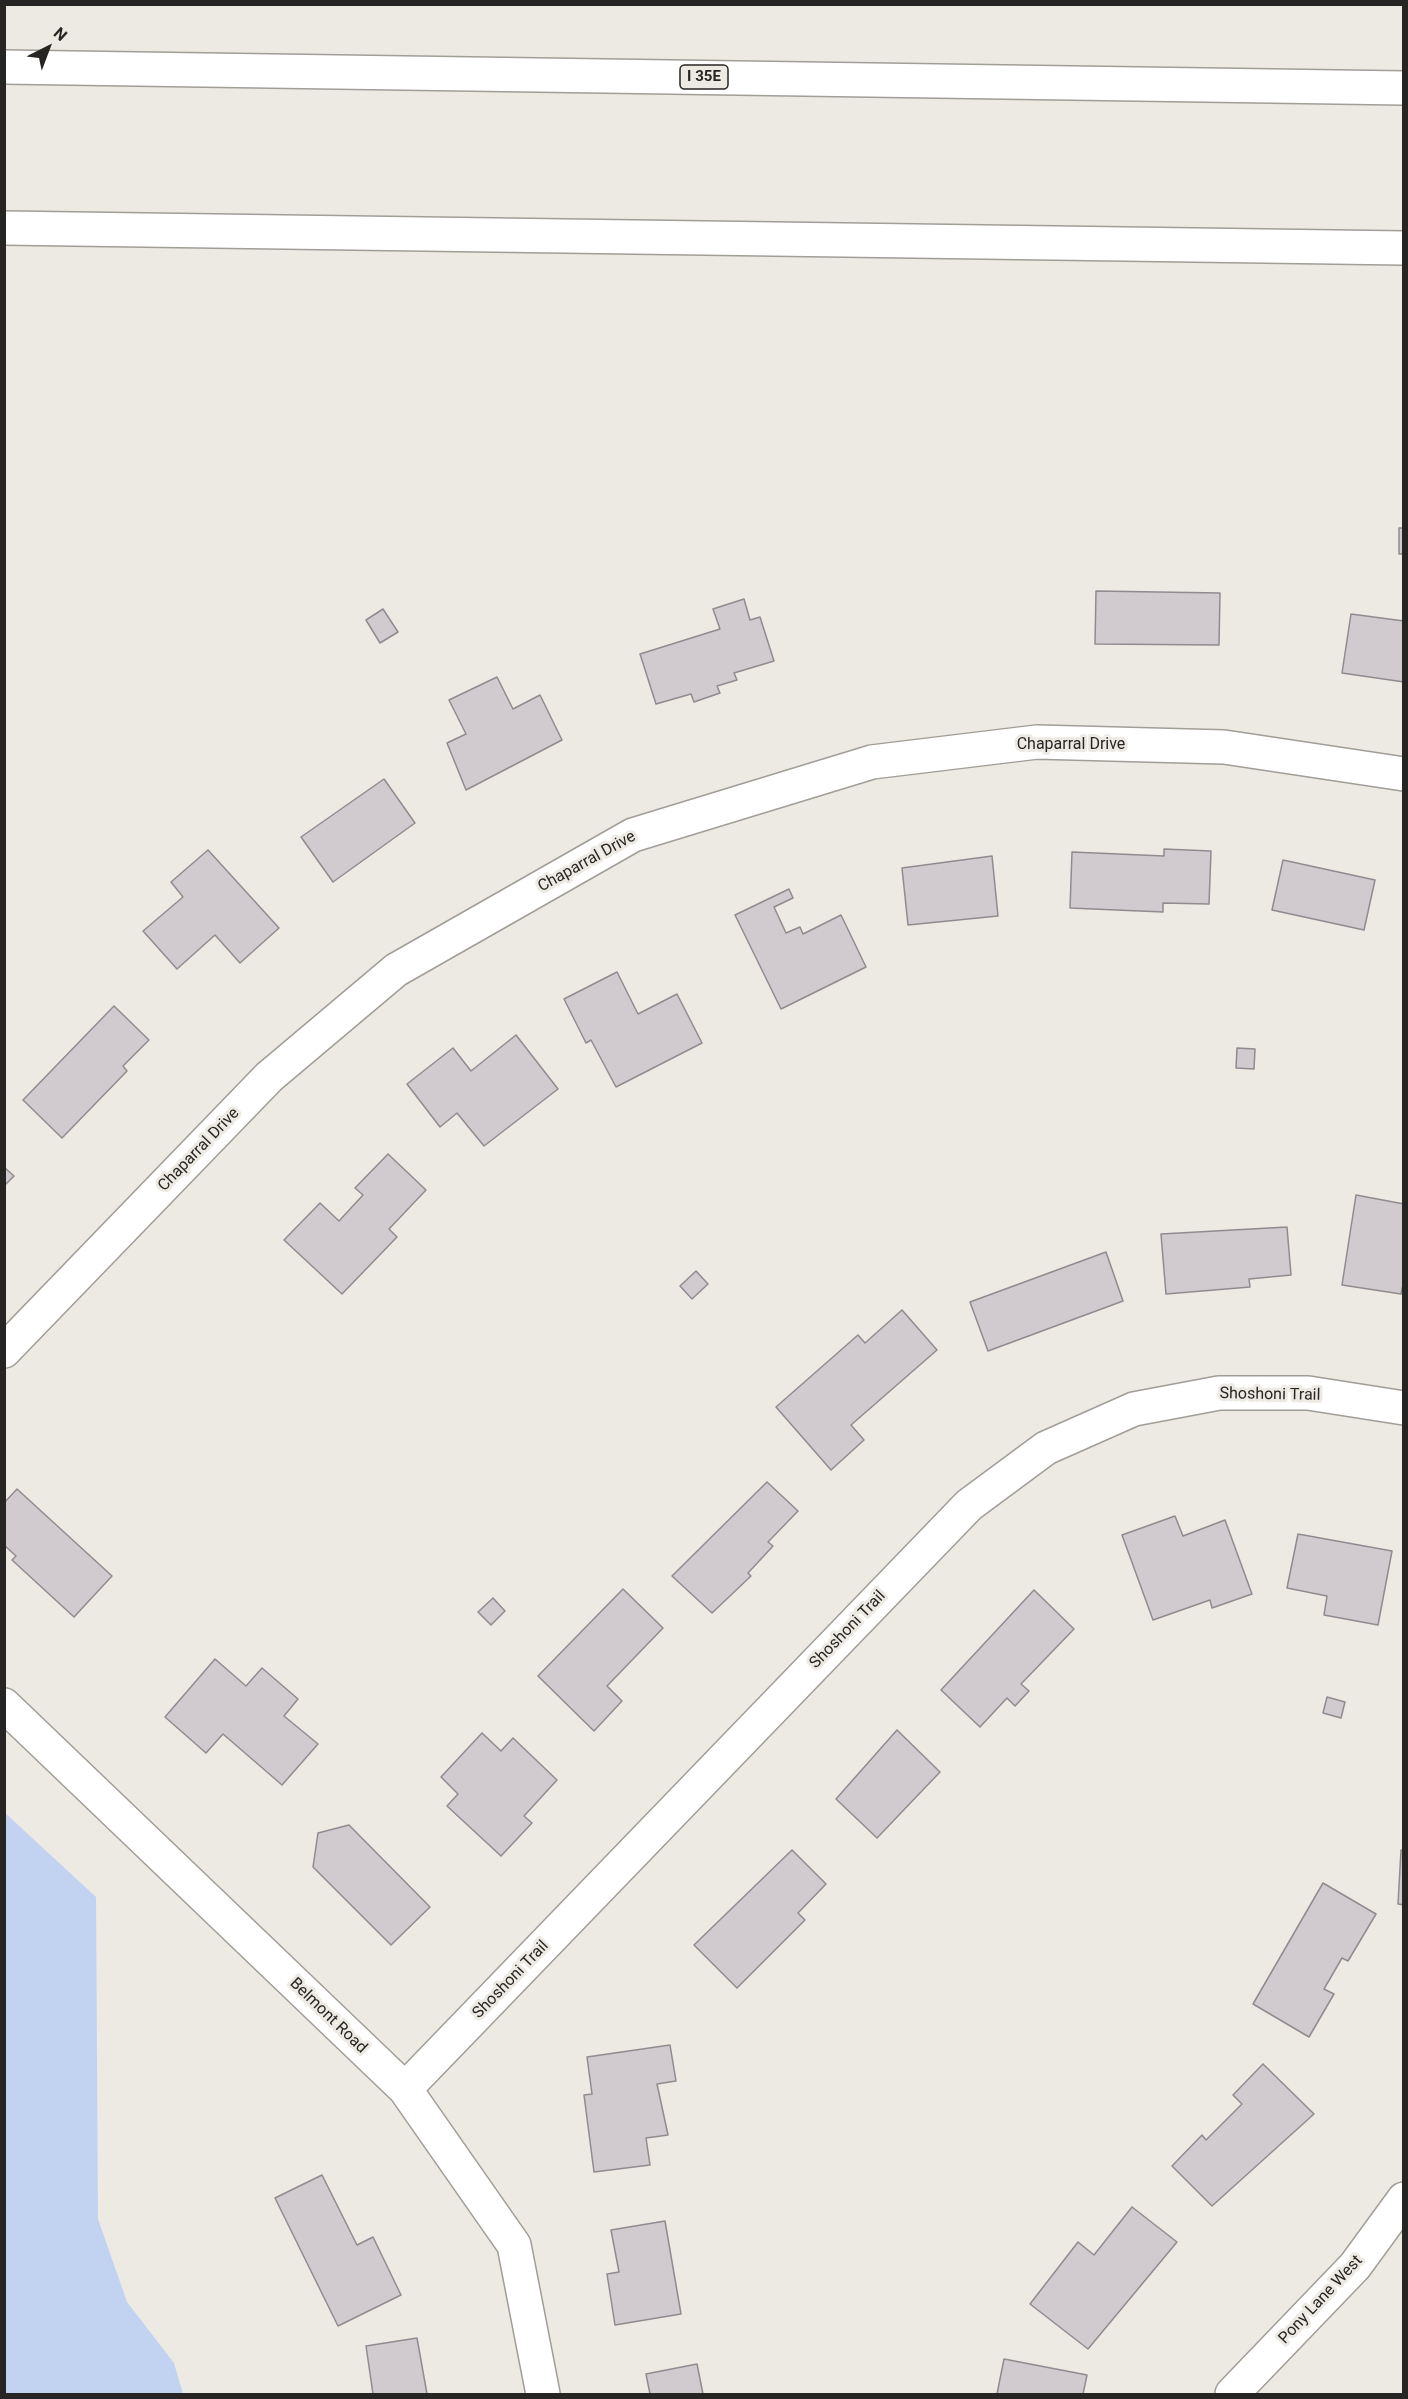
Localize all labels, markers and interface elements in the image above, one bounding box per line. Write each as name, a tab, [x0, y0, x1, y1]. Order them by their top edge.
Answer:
north arrow	[18, 18, 78, 78]
text: N	[50, 23, 71, 45]
road number: I 35E	[680, 65, 728, 89]
street label: Chaparral Drive	[1017, 735, 1125, 755]
street label: Chaparral Drive	[535, 827, 639, 897]
street label: Chaparral Drive	[154, 1104, 244, 1196]
street label: Shoshoni Trail	[1219, 1385, 1321, 1405]
street label: Shoshoni Trail	[806, 1587, 890, 1673]
street label: Shoshoni Trail	[469, 1937, 553, 2023]
street label: Belmont Road	[285, 1974, 371, 2058]
street label: Pony Lane West	[1275, 2252, 1367, 2348]

